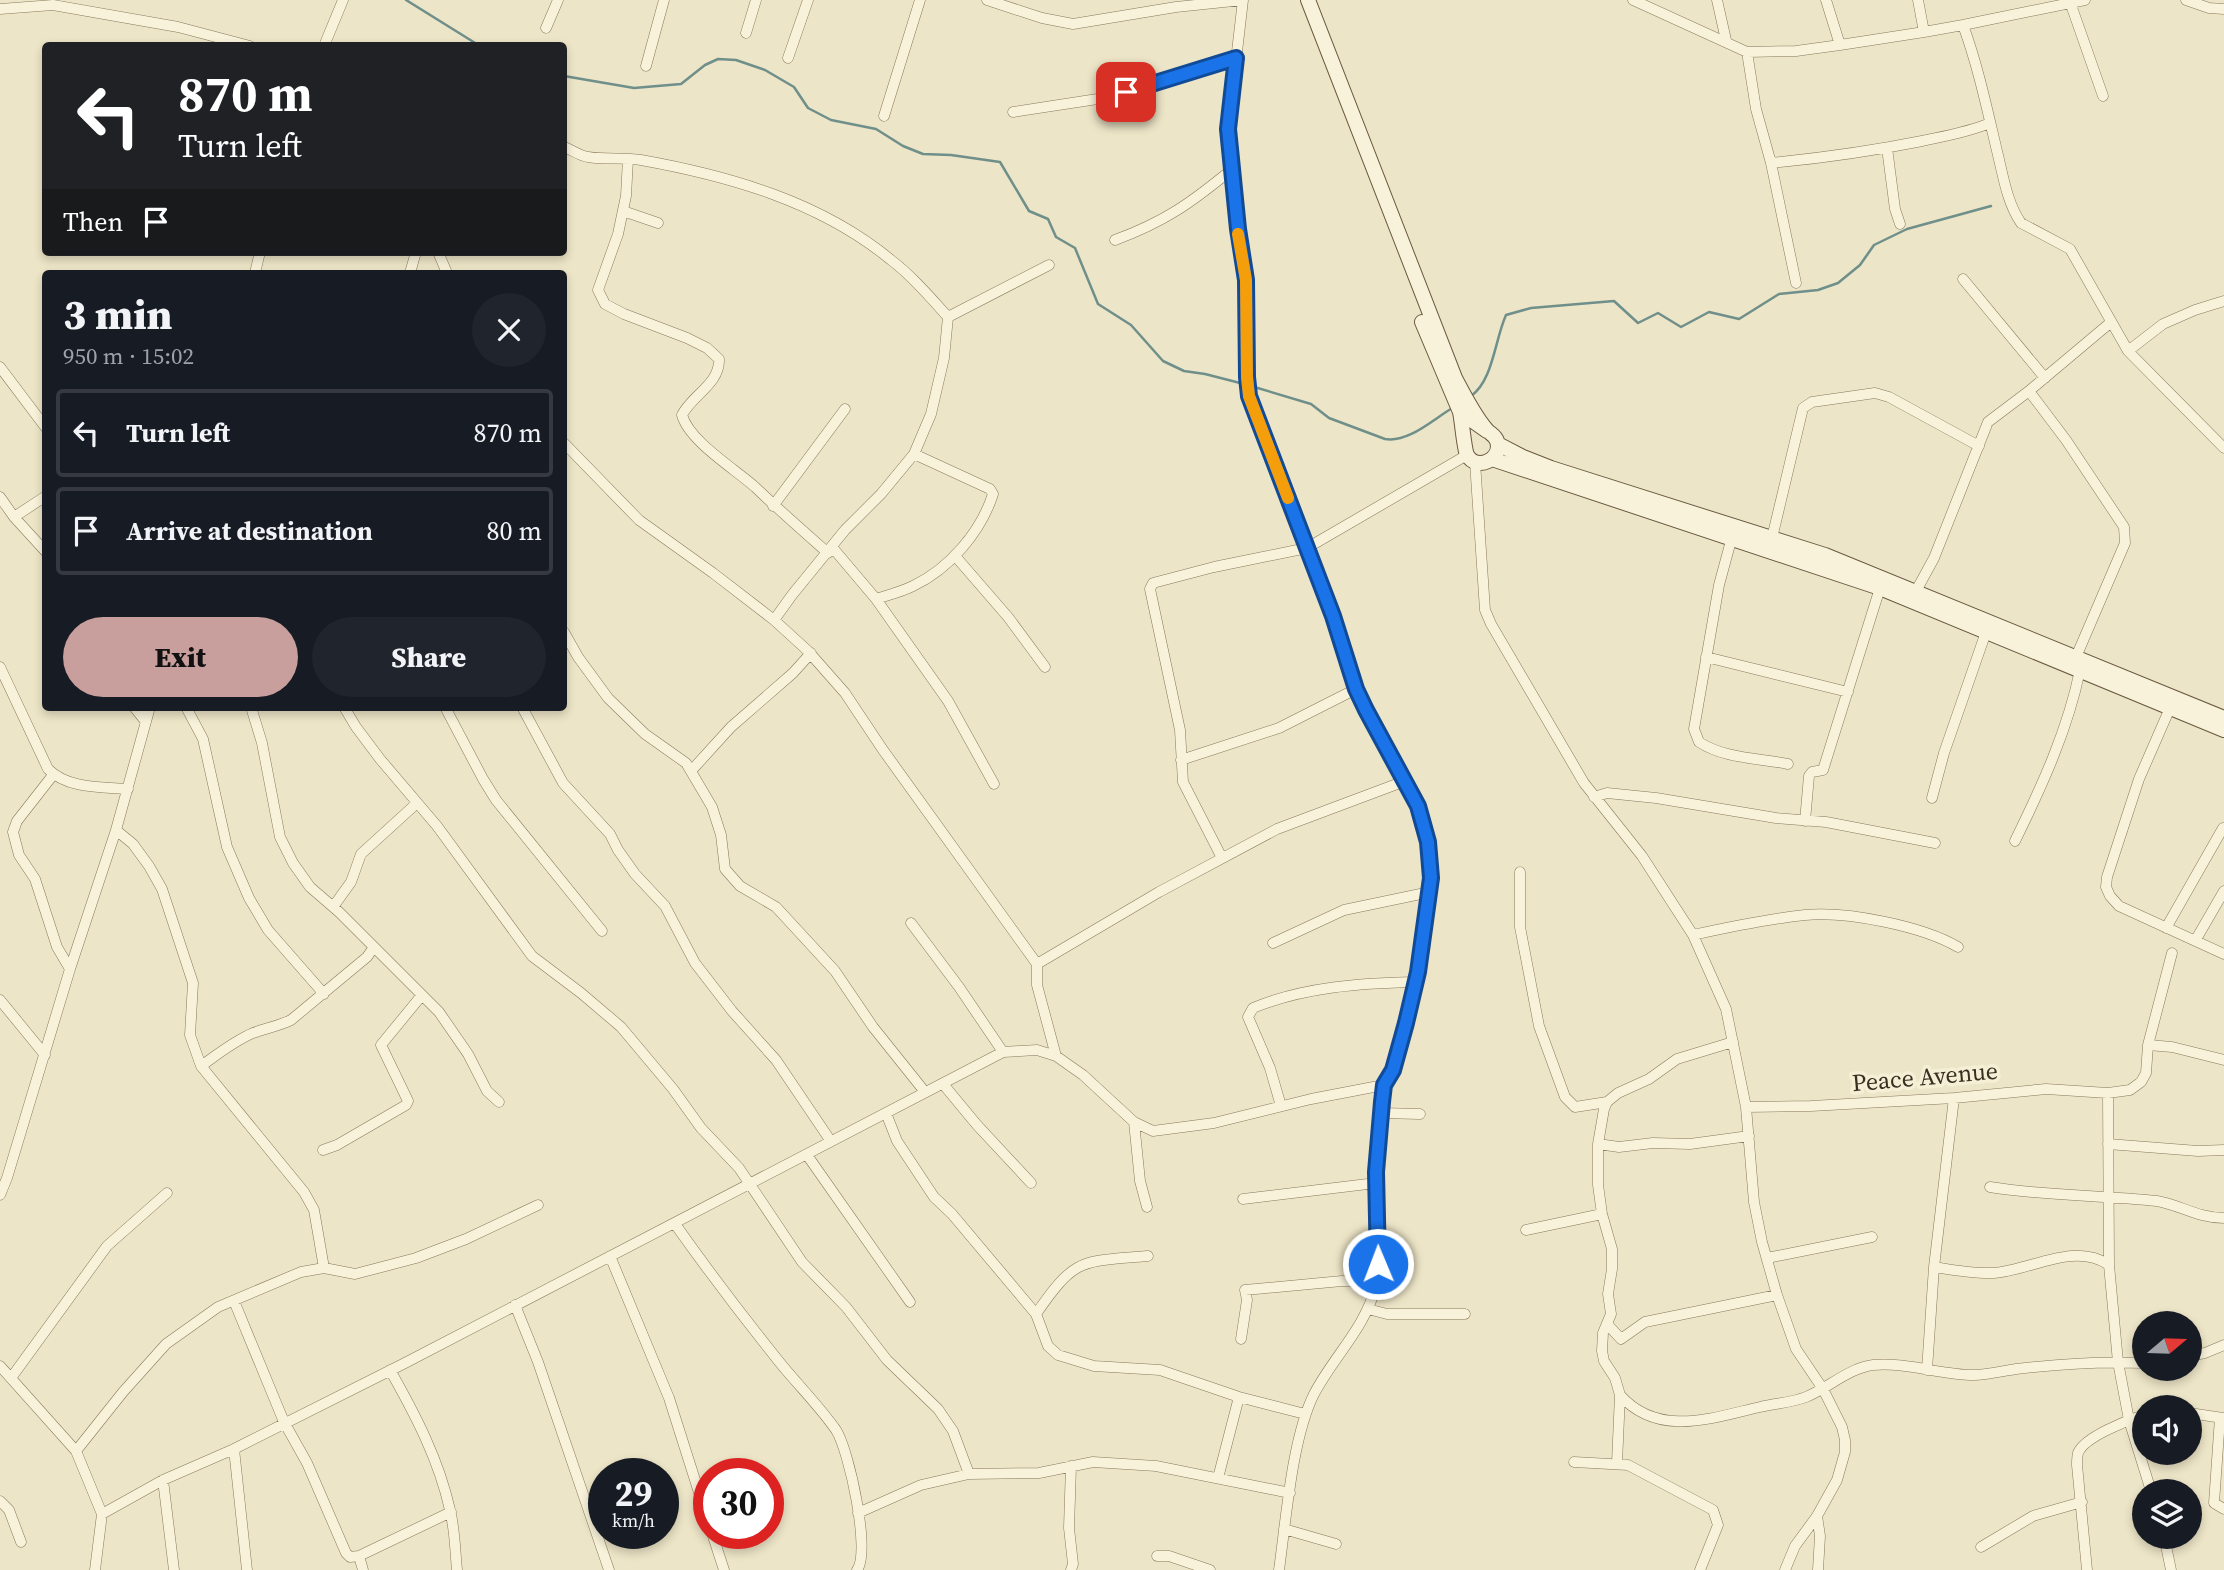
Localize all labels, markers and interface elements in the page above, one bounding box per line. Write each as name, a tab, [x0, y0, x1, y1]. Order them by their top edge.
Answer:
text: 870 m	[178, 60, 313, 127]
pin	[1096, 62, 1156, 122]
icon: left	[63, 70, 154, 161]
icon: arrive	[1107, 73, 1145, 111]
text: Turn left	[178, 124, 302, 168]
icon: arrive	[137, 203, 175, 241]
text: Then	[63, 204, 123, 240]
text: 3 min	[63, 285, 173, 343]
button: close	[472, 293, 546, 367]
text: 950 m · 15:02	[63, 340, 194, 372]
icon: left	[67, 414, 105, 452]
text: Turn left	[126, 415, 230, 451]
text: 870 m	[474, 415, 542, 451]
icon: arrive	[67, 512, 105, 550]
text: Arrive at destination	[126, 513, 373, 549]
text: 80 m	[487, 513, 542, 549]
button: Exit	[63, 617, 298, 697]
button: Share	[312, 617, 546, 697]
street label: Peace Avenue	[1851, 1054, 1999, 1099]
position arrow	[1341, 1227, 1415, 1301]
north arrow	[2132, 1311, 2202, 1381]
map controls	[2132, 1311, 2202, 1549]
button: sound	[2132, 1395, 2202, 1465]
speed limit sign: 30	[693, 1458, 784, 1549]
text: 29	[615, 1470, 652, 1518]
button: layers	[2132, 1479, 2202, 1549]
text: km/h	[612, 1508, 655, 1533]

